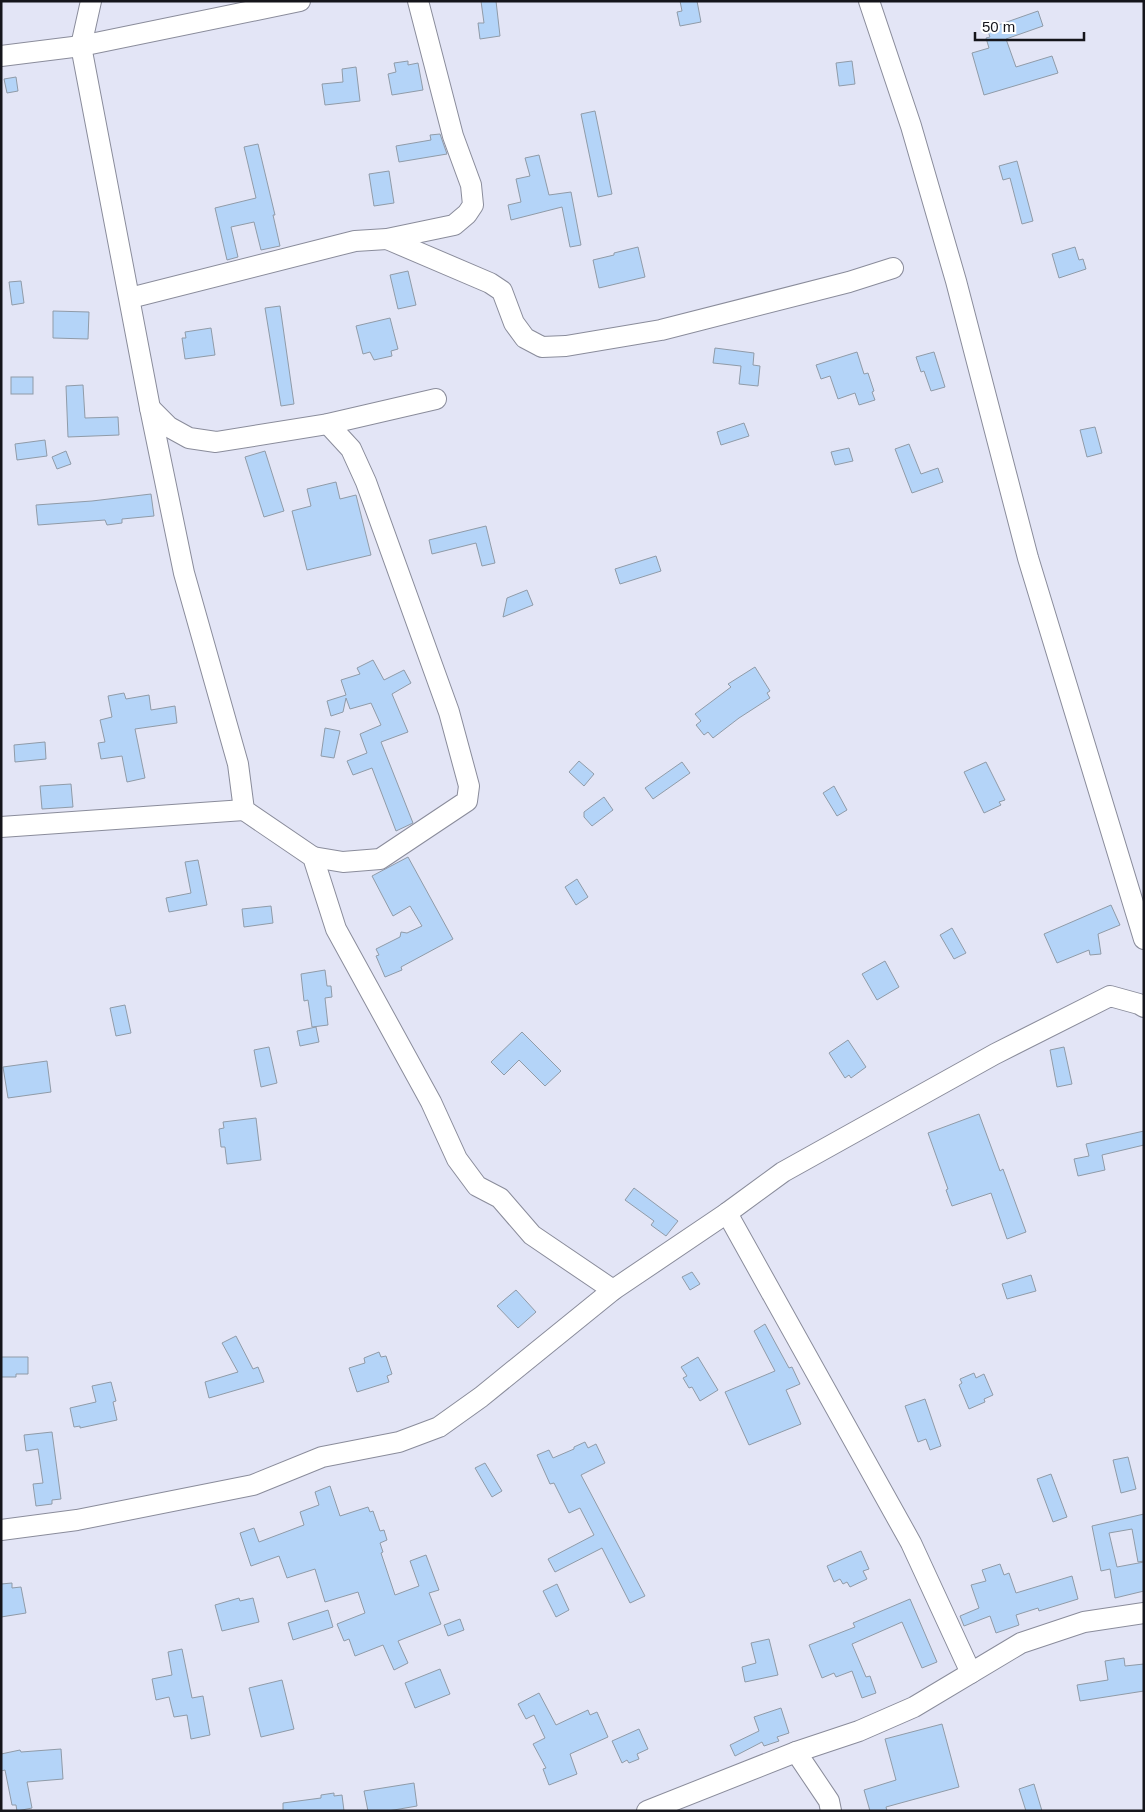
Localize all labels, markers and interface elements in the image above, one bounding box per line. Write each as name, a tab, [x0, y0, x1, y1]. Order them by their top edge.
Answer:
scale bar	[975, 10, 1084, 42]
text: 50 m	[982, 18, 1015, 35]

